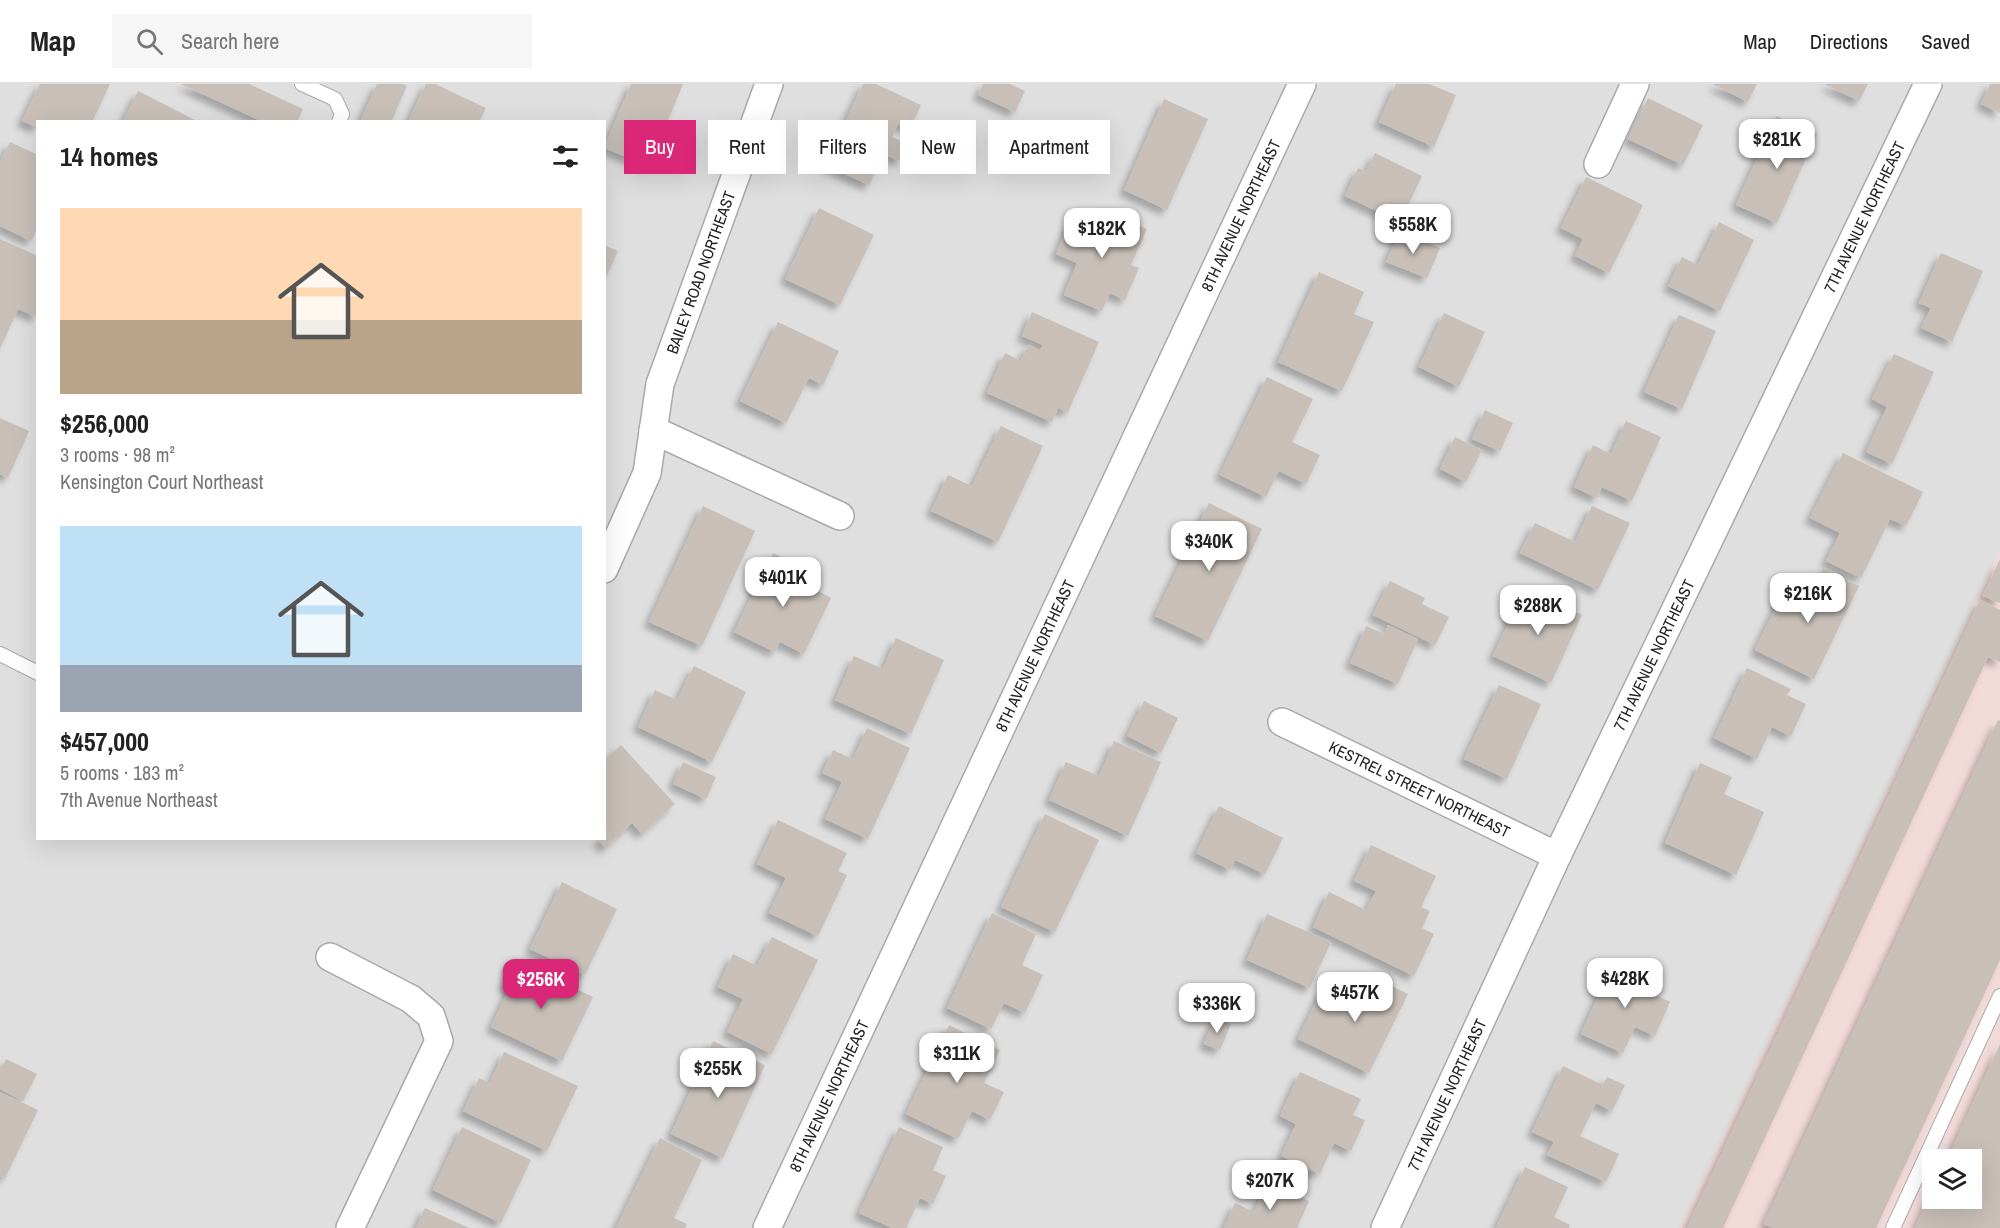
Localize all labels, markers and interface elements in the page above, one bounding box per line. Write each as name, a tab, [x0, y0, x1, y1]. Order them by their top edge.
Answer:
search box	[112, 14, 532, 68]
text: Map	[30, 22, 76, 60]
icon: search	[133, 25, 166, 58]
text: Search here	[181, 26, 279, 56]
text: Map	[1743, 27, 1777, 56]
text: Directions	[1810, 27, 1888, 56]
text: Saved	[1921, 27, 1970, 56]
pin: $281K	[1735, 119, 1819, 170]
chip: Buy	[624, 120, 696, 174]
chip: Rent	[708, 120, 786, 174]
chip: Filters	[798, 120, 888, 174]
chip: New	[900, 120, 976, 174]
chip: Apartment	[988, 120, 1110, 174]
text: $281K	[1753, 125, 1801, 152]
street label: 8TH AVENUE NORTHEAST	[1196, 136, 1286, 295]
street label: 7TH AVENUE NORTHEAST	[1818, 138, 1910, 296]
text: 14 homes	[60, 139, 158, 174]
icon: filters	[549, 140, 582, 173]
street label: BAILEY ROAD NORTHEAST	[661, 188, 740, 357]
pin: $558K	[1371, 204, 1455, 255]
pin: $182K	[1060, 208, 1144, 259]
text: $558K	[1389, 210, 1437, 237]
text: $182K	[1078, 214, 1126, 241]
icon: home	[267, 247, 375, 355]
text: $256,000	[60, 406, 149, 441]
text: 3 rooms · 98 m²	[60, 441, 175, 468]
text: Kensington Court Northeast	[60, 468, 263, 495]
pin: $340K	[1167, 521, 1251, 572]
text: $340K	[1185, 527, 1233, 554]
pin: $401K	[741, 557, 825, 608]
text: $401K	[759, 563, 807, 590]
icon: home	[267, 565, 375, 673]
pin: $216K	[1766, 573, 1850, 624]
street label: 8TH AVENUE NORTHEAST	[990, 576, 1080, 735]
street label: 7TH AVENUE NORTHEAST	[1608, 576, 1699, 734]
text: $216K	[1784, 579, 1832, 606]
pin: $288K	[1496, 585, 1580, 636]
text: $288K	[1514, 591, 1562, 618]
text: $457,000	[60, 724, 149, 759]
street label: KESTREL STREET NORTHEAST	[1325, 736, 1514, 843]
text: 5 rooms · 183 m²	[60, 759, 184, 786]
text: 7th Avenue Northeast	[60, 786, 217, 813]
pin: $428K	[1583, 958, 1667, 1009]
pin: $256K	[499, 959, 583, 1010]
text: $428K	[1601, 964, 1649, 991]
text: $256K	[517, 965, 565, 992]
pin: $457K	[1313, 972, 1397, 1023]
text: $457K	[1331, 978, 1379, 1005]
pin: $336K	[1175, 983, 1259, 1034]
text: $336K	[1193, 989, 1241, 1016]
street label: 7TH AVENUE NORTHEAST	[1402, 1015, 1491, 1174]
street label: 8TH AVENUE NORTHEAST	[784, 1016, 874, 1175]
pin: $311K	[915, 1033, 999, 1084]
text: $311K	[933, 1039, 981, 1066]
pin: $255K	[676, 1048, 760, 1099]
text: $255K	[694, 1054, 742, 1081]
map controls	[1922, 1149, 1982, 1209]
button: layers	[1922, 1149, 1982, 1209]
pin: $207K	[1228, 1160, 1312, 1211]
text: $207K	[1246, 1166, 1294, 1193]

